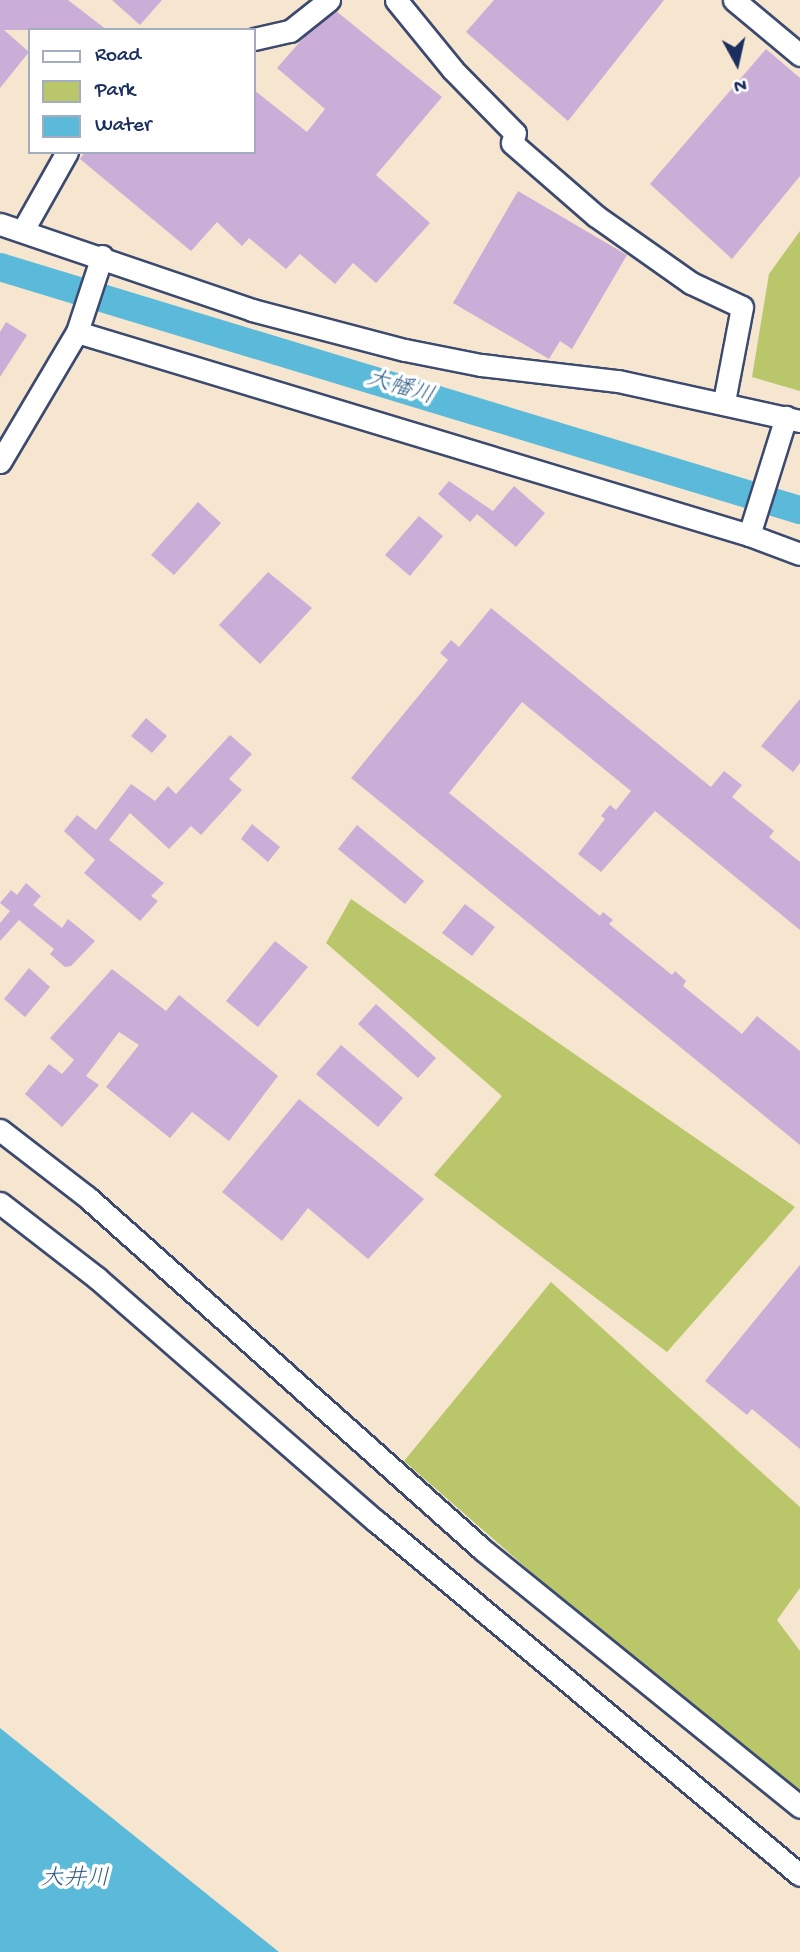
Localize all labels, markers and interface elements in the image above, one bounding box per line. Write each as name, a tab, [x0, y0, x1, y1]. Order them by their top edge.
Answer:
legend	[28, 28, 256, 154]
north arrow	[702, 28, 772, 98]
text: Road	[95, 44, 141, 69]
text: N	[732, 72, 748, 97]
text: Park	[95, 79, 135, 104]
text: Water	[95, 114, 151, 139]
water label: 大幡川	[363, 366, 437, 412]
water label: 大井川	[41, 1866, 109, 1894]

